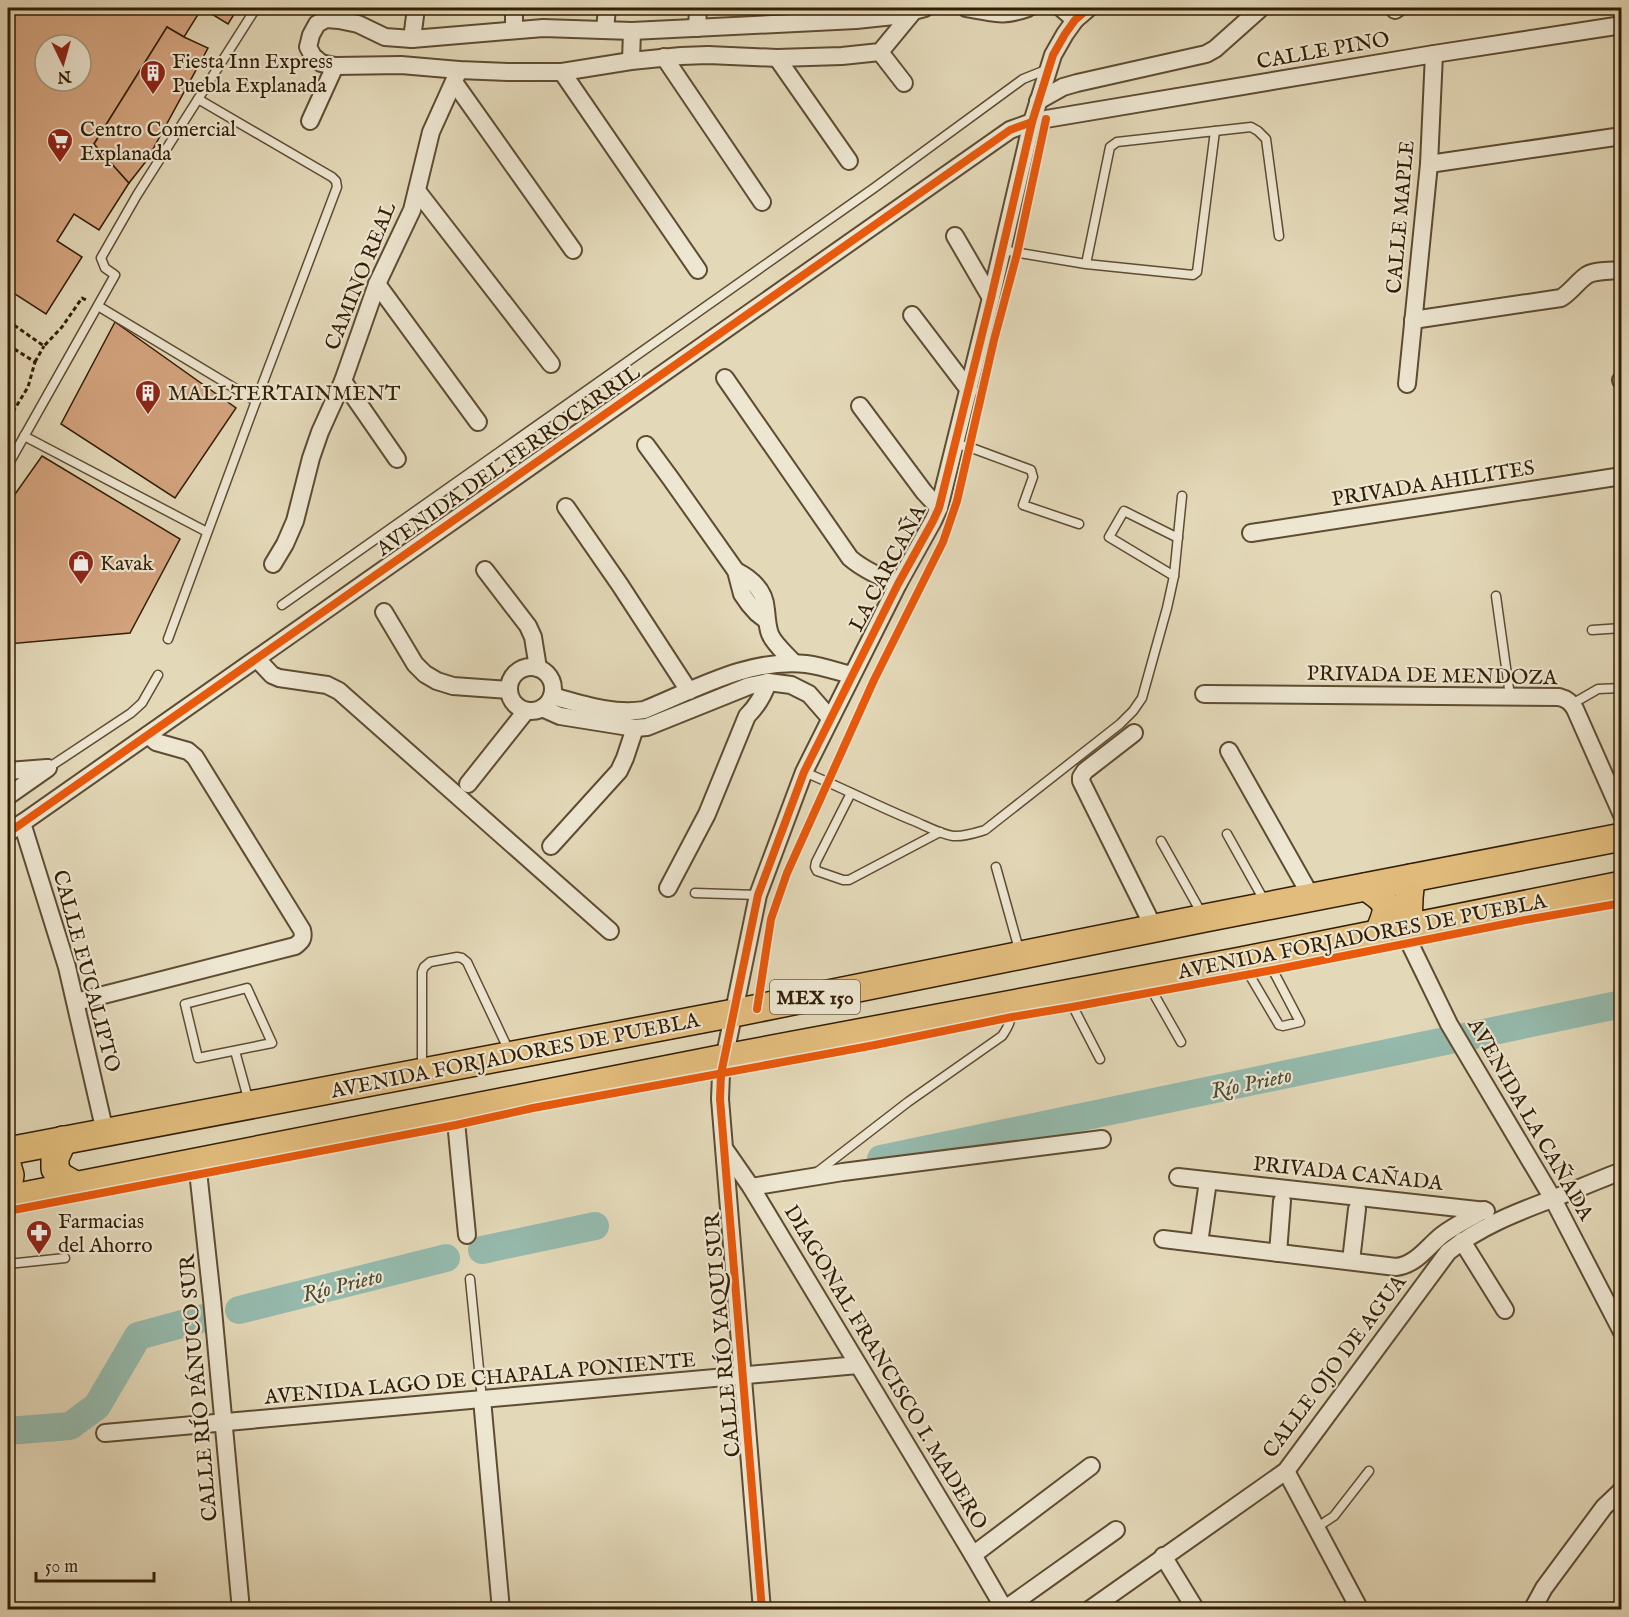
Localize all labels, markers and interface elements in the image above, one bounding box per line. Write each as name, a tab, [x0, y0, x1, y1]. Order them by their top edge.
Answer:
street label: CALLE PINO	[1255, 26, 1392, 76]
north arrow	[33, 33, 93, 93]
place label: Fiesta Inn Express Puebla Explanada	[172, 49, 333, 100]
building icon: Fiesta Inn Express Puebla Explanada	[138, 58, 168, 96]
text: N	[56, 65, 73, 87]
place label: Centro Comercial Explanada	[80, 117, 236, 168]
supermarket icon: Centro Comercial Explanada	[45, 126, 75, 164]
street label: CALLE MAPLE	[1381, 139, 1422, 295]
street label: CAMINO REAL	[319, 199, 403, 355]
street label: AVENIDA DEL FERROCARRIL	[371, 359, 646, 564]
building icon: MALLTERTAINMENT	[133, 378, 163, 416]
place label: MALLTERTAINMENT	[168, 381, 401, 408]
street label: PRIVADA AHILITES	[1330, 455, 1537, 514]
street label: LA CARCAÑA	[843, 500, 933, 637]
shop icon: Kavak	[66, 548, 96, 586]
place label: Kavak	[100, 551, 154, 578]
street label: PRIVADA DE MENDOZA	[1306, 661, 1558, 692]
street label: CALLE EUCALIPTO	[46, 867, 126, 1075]
street label: AVENIDA FORJADORES DE PUEBLA	[1175, 888, 1550, 987]
road number: MEX 150	[770, 980, 860, 1014]
street label: AVENIDA FORJADORES DE PUEBLA	[328, 1007, 703, 1106]
street label: AVENIDA LA CAÑADA	[1460, 1012, 1600, 1226]
water label: Río Prieto	[1208, 1062, 1295, 1106]
street label: PRIVADA CAÑADA	[1252, 1150, 1445, 1198]
street label: DIAGONAL FRANCISCO I. MADERO	[777, 1200, 993, 1535]
place label: Farmacias del Ahorro	[58, 1209, 152, 1260]
street label: CALLE RÍO YAQUI SUR	[698, 1210, 748, 1458]
pharmacy icon: Farmacias del Ahorro	[24, 1218, 54, 1256]
street label: CALLE RÍO PÁNUCO SUR	[173, 1252, 225, 1522]
water label: Río Prieto	[299, 1262, 386, 1309]
street label: CALLE OJO DE AGUA	[1257, 1269, 1413, 1464]
street label: AVENIDA LAGO DE CHAPALA PONIENTE	[262, 1347, 697, 1412]
scale bar	[36, 1545, 154, 1583]
text: 50 m	[45, 1556, 78, 1579]

